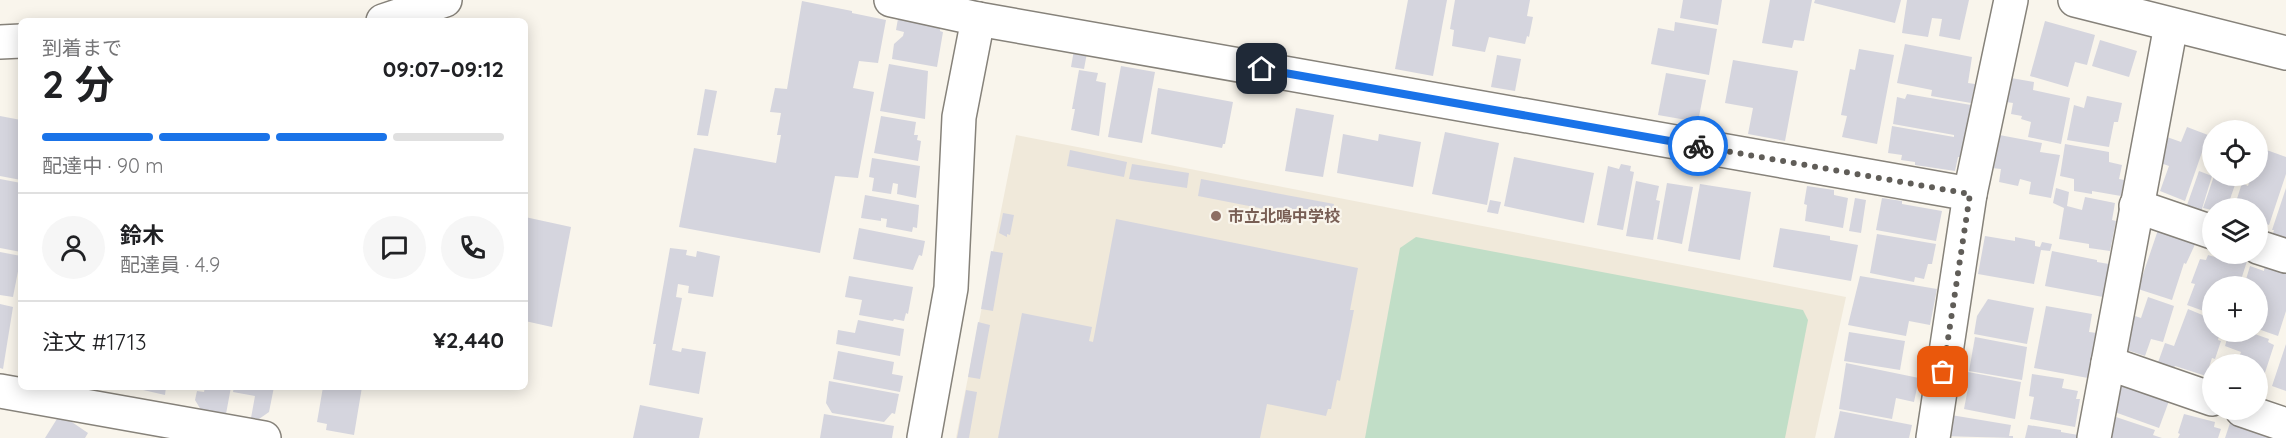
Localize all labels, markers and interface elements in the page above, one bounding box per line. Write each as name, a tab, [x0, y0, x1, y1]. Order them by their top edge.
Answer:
text: 到着まで	[42, 35, 122, 60]
pin	[1236, 43, 1287, 94]
icon: home	[1245, 52, 1278, 85]
text: 09:07–09:12	[383, 55, 504, 83]
text: 2 分	[42, 59, 114, 108]
courier	[1668, 116, 1728, 176]
map controls	[2202, 120, 2268, 420]
button: locate	[2202, 120, 2268, 186]
icon: bike	[1682, 130, 1715, 163]
text: 配達中 · 90 m	[42, 153, 164, 178]
button: layers	[2202, 198, 2268, 264]
place label: 市立北鳴中学校	[1228, 206, 1340, 226]
marker: 市立北鳴中学校	[1209, 209, 1223, 223]
button: person	[42, 216, 105, 279]
button: chat	[363, 216, 426, 279]
button: phone	[441, 216, 504, 279]
text: 鈴木	[120, 221, 164, 249]
text: 配達員 · 4.9	[120, 252, 220, 277]
button: +	[2202, 276, 2268, 342]
text: ¥2,440	[433, 326, 504, 354]
text: 注文 #1713	[42, 328, 147, 356]
pin	[1917, 346, 1968, 397]
button: −	[2202, 354, 2268, 420]
icon: bag	[1926, 355, 1959, 388]

